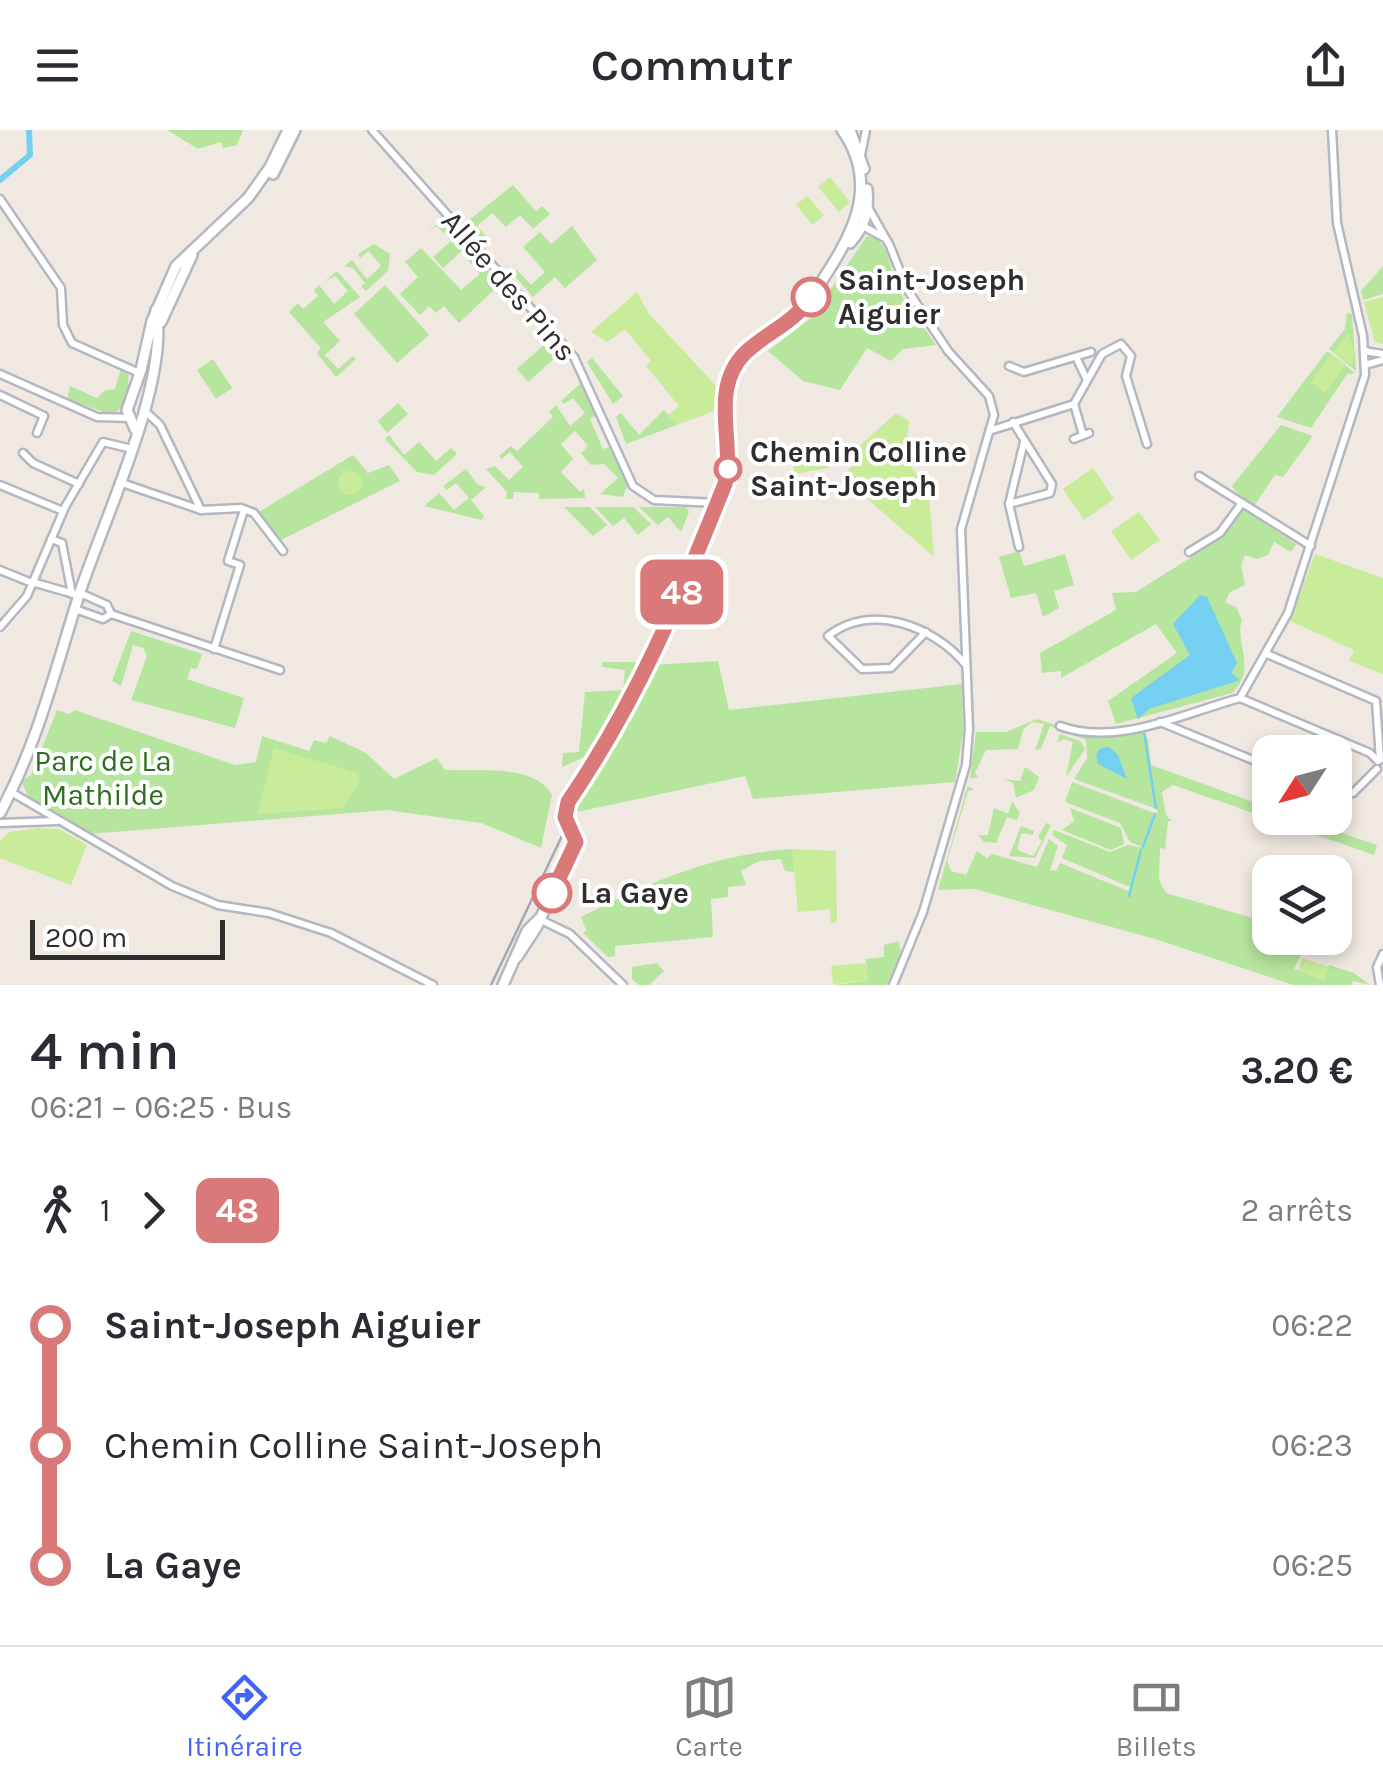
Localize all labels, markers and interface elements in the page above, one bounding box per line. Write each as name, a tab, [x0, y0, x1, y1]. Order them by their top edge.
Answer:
icon: menu	[30, 38, 85, 93]
icon: share	[1298, 38, 1353, 93]
text: Commutr	[591, 39, 792, 91]
street label: Allée des Pins	[434, 203, 584, 369]
place label: Saint-Joseph Aiguier	[838, 262, 1025, 332]
marker: Saint-Joseph Aiguier	[792, 278, 830, 316]
place label: Chemin Colline Saint-Joseph	[750, 434, 967, 504]
marker: Chemin Colline Saint-Joseph	[715, 456, 741, 482]
line badge: 48	[637, 560, 727, 624]
text: 48	[660, 572, 704, 613]
north arrow	[1252, 735, 1352, 835]
map controls	[1252, 735, 1352, 955]
park label: Parc de La Mathilde	[34, 743, 172, 813]
button: layers	[1252, 855, 1352, 955]
marker: La Gaye	[533, 874, 571, 912]
place label: La Gaye	[580, 875, 689, 911]
scale bar	[30, 915, 225, 960]
text: 200 m	[45, 921, 127, 954]
text: 4 min	[30, 1019, 179, 1083]
text: 3.20 €	[1240, 1048, 1353, 1093]
text: 06:21 – 06:25 · Bus	[30, 1089, 292, 1126]
icon: walk	[30, 1183, 85, 1238]
icon: forward	[126, 1183, 181, 1238]
text: 48	[216, 1190, 259, 1231]
text: 1	[100, 1192, 111, 1229]
text: 2 arrêts	[1241, 1192, 1353, 1229]
text: Saint-Joseph Aiguier	[104, 1303, 481, 1348]
text: 06:22	[1271, 1307, 1353, 1344]
text: Chemin Colline Saint-Joseph	[104, 1423, 603, 1468]
text: 06:23	[1271, 1427, 1353, 1464]
text: La Gaye	[104, 1543, 242, 1588]
text: 06:25	[1272, 1547, 1353, 1584]
tab: Itinéraire	[186, 1670, 303, 1763]
tab: Carte	[675, 1670, 743, 1763]
tab: Billets	[1116, 1670, 1197, 1763]

